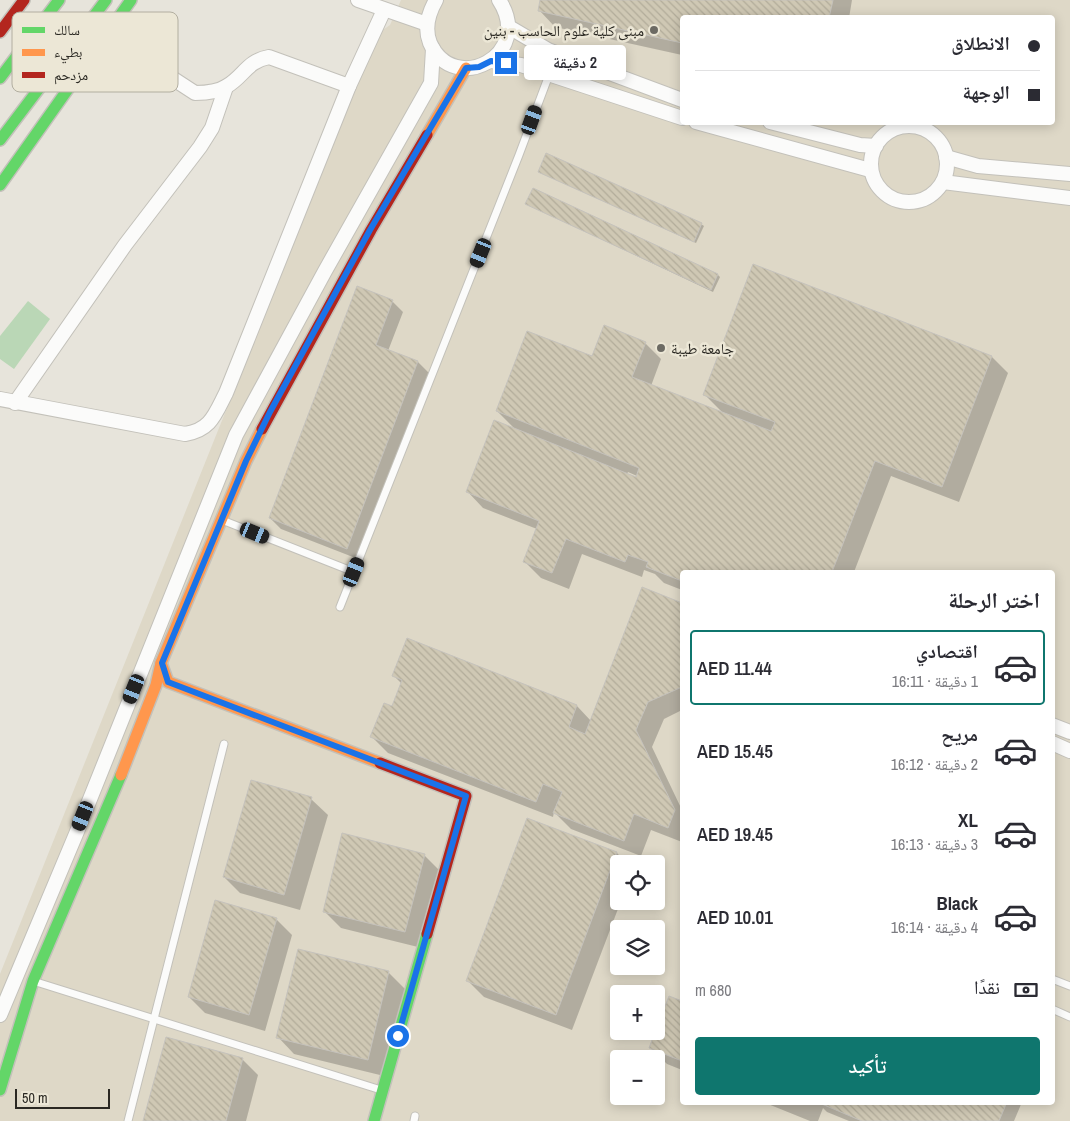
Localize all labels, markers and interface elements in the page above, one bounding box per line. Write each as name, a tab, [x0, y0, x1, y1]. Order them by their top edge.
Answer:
legend	[12, 12, 178, 92]
place label: مبنى كلية علوم الحاسب - بنين	[484, 20, 644, 41]
text: سالك	[54, 21, 80, 39]
marker: مبنى كلية علوم الحاسب - بنين	[648, 24, 660, 36]
text: الانطلاق	[951, 30, 1010, 56]
text: بطيء	[54, 43, 83, 64]
callout: 2 دقيقة	[524, 46, 626, 80]
text: 2 دقيقة	[553, 51, 597, 73]
route end	[495, 52, 517, 74]
text: مزدحم	[54, 66, 88, 85]
text: الوجهة	[962, 79, 1010, 105]
car	[519, 103, 544, 137]
car	[468, 236, 493, 270]
place label: جامعة طيبة	[671, 338, 735, 359]
marker: جامعة طيبة	[655, 342, 667, 354]
car	[238, 520, 271, 546]
car	[341, 555, 366, 589]
text: اختر الرحلة	[948, 585, 1040, 615]
text: اقتصادي	[916, 638, 978, 664]
icon: car	[993, 645, 1038, 690]
text: AED 11.44	[697, 655, 772, 681]
text: 1 دقيقة · 16:11	[892, 670, 978, 692]
car	[121, 672, 146, 706]
text: مريح	[941, 721, 978, 747]
icon: car	[993, 728, 1038, 773]
text: AED 15.45	[697, 738, 773, 764]
text: 2 دقيقة · 16:12	[891, 753, 978, 775]
car	[70, 799, 95, 833]
text: XL	[958, 807, 978, 833]
icon: car	[993, 811, 1038, 856]
text: AED 19.45	[697, 821, 773, 847]
text: 3 دقيقة · 16:13	[891, 833, 978, 855]
map controls	[610, 855, 665, 1105]
button: locate	[610, 855, 665, 910]
text: Black	[936, 890, 978, 916]
icon: car	[993, 894, 1038, 939]
text: AED 10.01	[697, 904, 773, 930]
text: 4 دقيقة · 16:14	[891, 916, 978, 938]
button: layers	[610, 920, 665, 975]
text: نقدًا	[974, 974, 1000, 1000]
icon: cash	[1012, 976, 1040, 1004]
text: 680 m	[695, 979, 731, 1001]
button: +	[610, 985, 665, 1040]
route start	[387, 1025, 409, 1047]
button: تأكيد	[695, 1037, 1040, 1095]
button: −	[610, 1050, 665, 1105]
scale bar	[15, 1086, 110, 1109]
text: 50 m	[22, 1089, 48, 1107]

